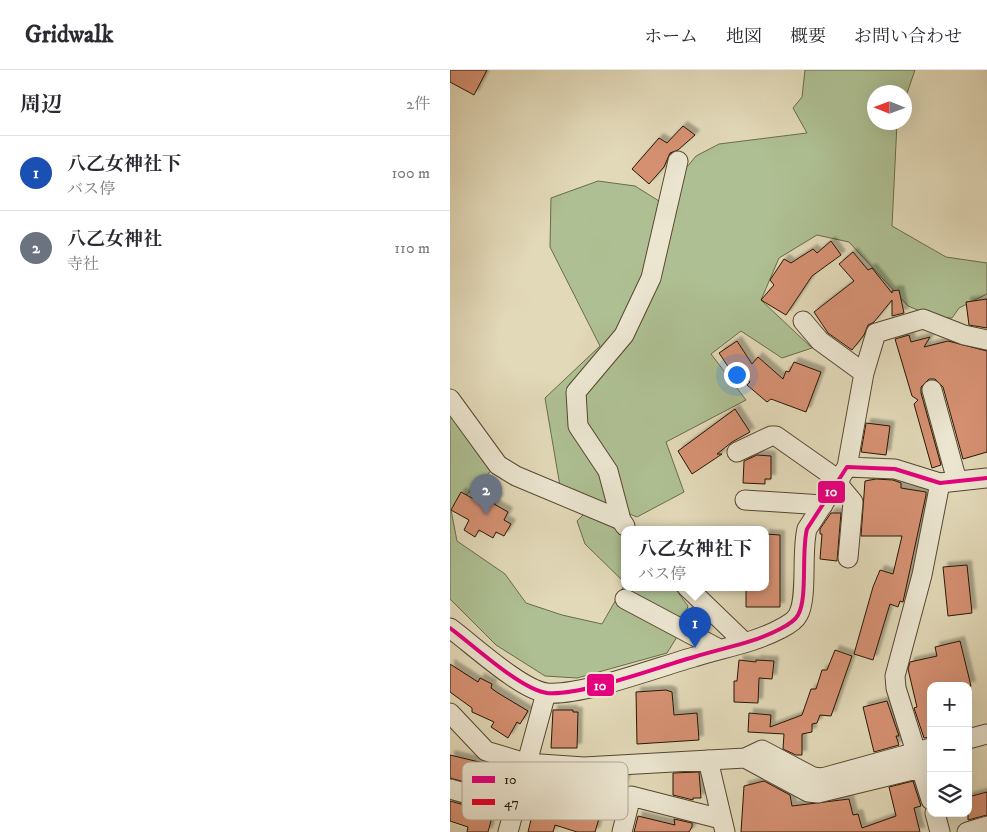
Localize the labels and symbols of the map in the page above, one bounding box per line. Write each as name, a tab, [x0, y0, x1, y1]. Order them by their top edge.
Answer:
north arrow	[867, 85, 912, 130]
your location	[724, 362, 750, 388]
pin: 2	[470, 474, 502, 515]
line badge: 10	[817, 480, 846, 504]
text: 10	[825, 483, 838, 501]
pin: 1	[679, 607, 711, 648]
line badge: 10	[586, 673, 615, 697]
text: 10	[594, 677, 607, 695]
legend	[462, 762, 628, 820]
text: 10	[504, 771, 517, 789]
text: 47	[504, 794, 519, 812]

